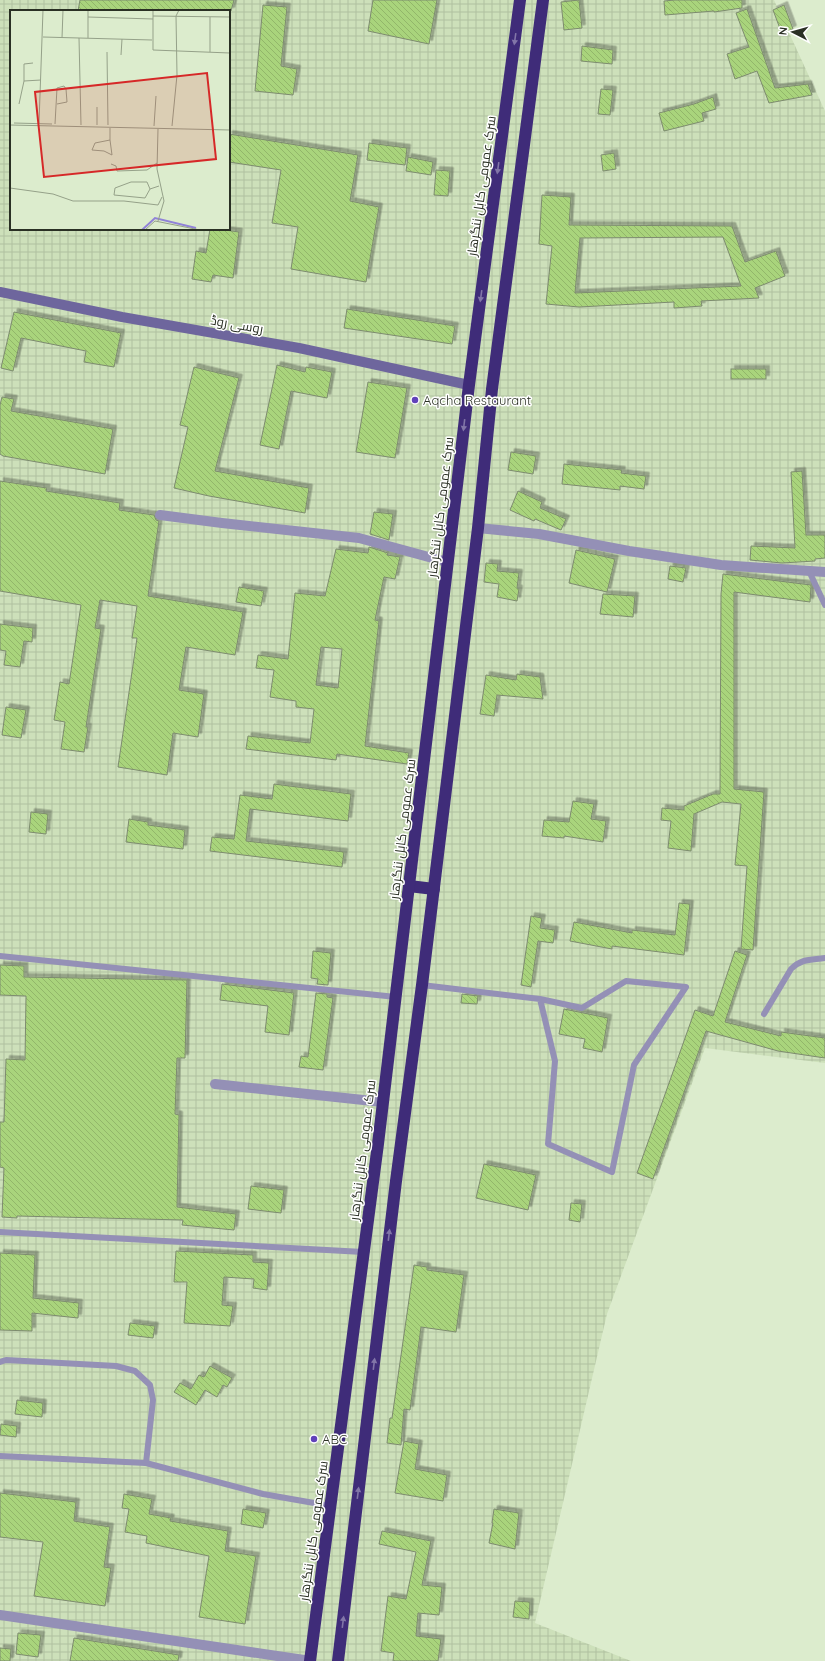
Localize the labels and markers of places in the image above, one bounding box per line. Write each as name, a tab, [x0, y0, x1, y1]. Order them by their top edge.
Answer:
place label: Aqcha Restaurant	[423, 392, 531, 408]
marker: Aqcha Restaurant	[410, 395, 420, 405]
place label: ABC	[322, 1431, 348, 1447]
marker: ABC	[309, 1434, 319, 1444]

